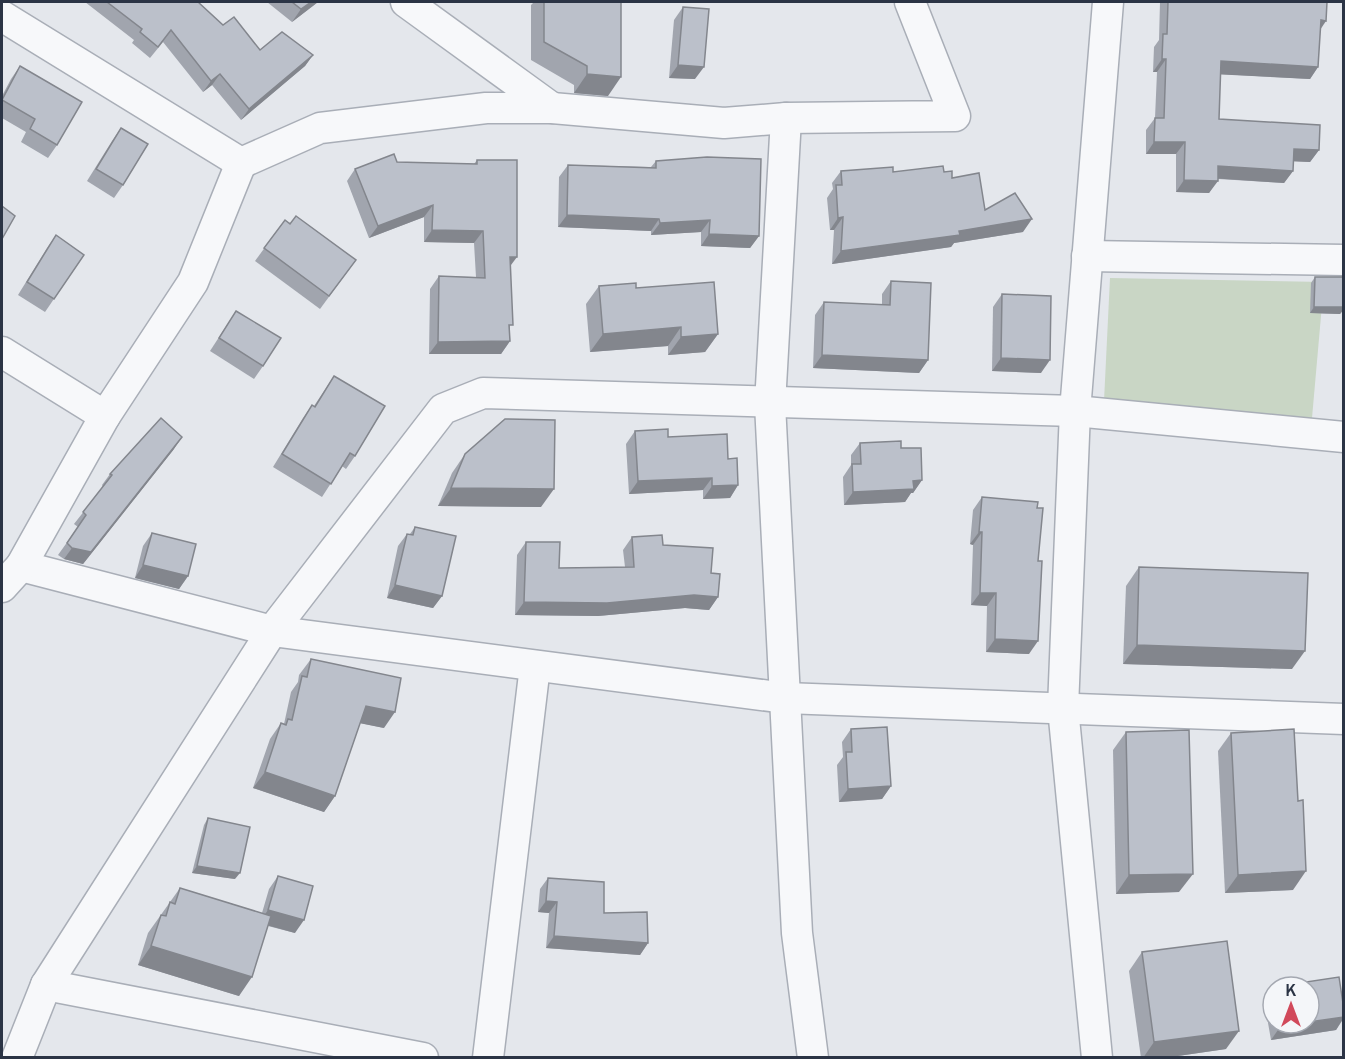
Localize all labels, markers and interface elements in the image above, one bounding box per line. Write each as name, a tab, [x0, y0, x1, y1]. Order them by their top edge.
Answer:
north arrow	[1261, 975, 1321, 1035]
text: K	[1285, 982, 1297, 1002]

